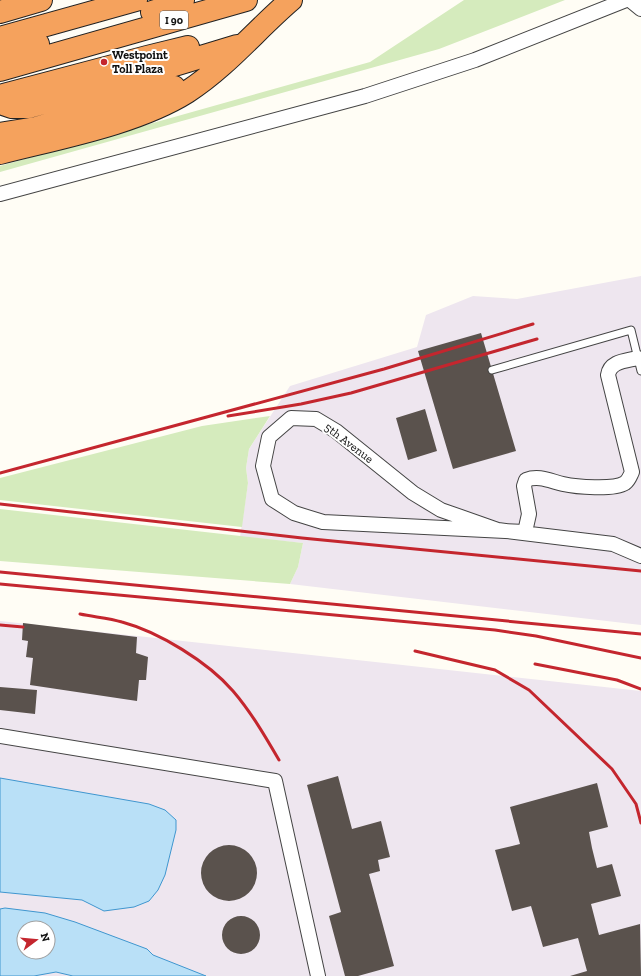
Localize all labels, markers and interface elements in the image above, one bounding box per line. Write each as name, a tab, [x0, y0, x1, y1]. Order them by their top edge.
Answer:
road number: I 90	[160, 11, 188, 29]
place label: Westpoint Toll Plaza	[112, 48, 168, 76]
marker: Westpoint Toll Plaza	[99, 57, 109, 67]
street label: 5th Avenue	[322, 420, 376, 466]
north arrow	[16, 920, 56, 960]
text: N	[38, 932, 53, 944]

